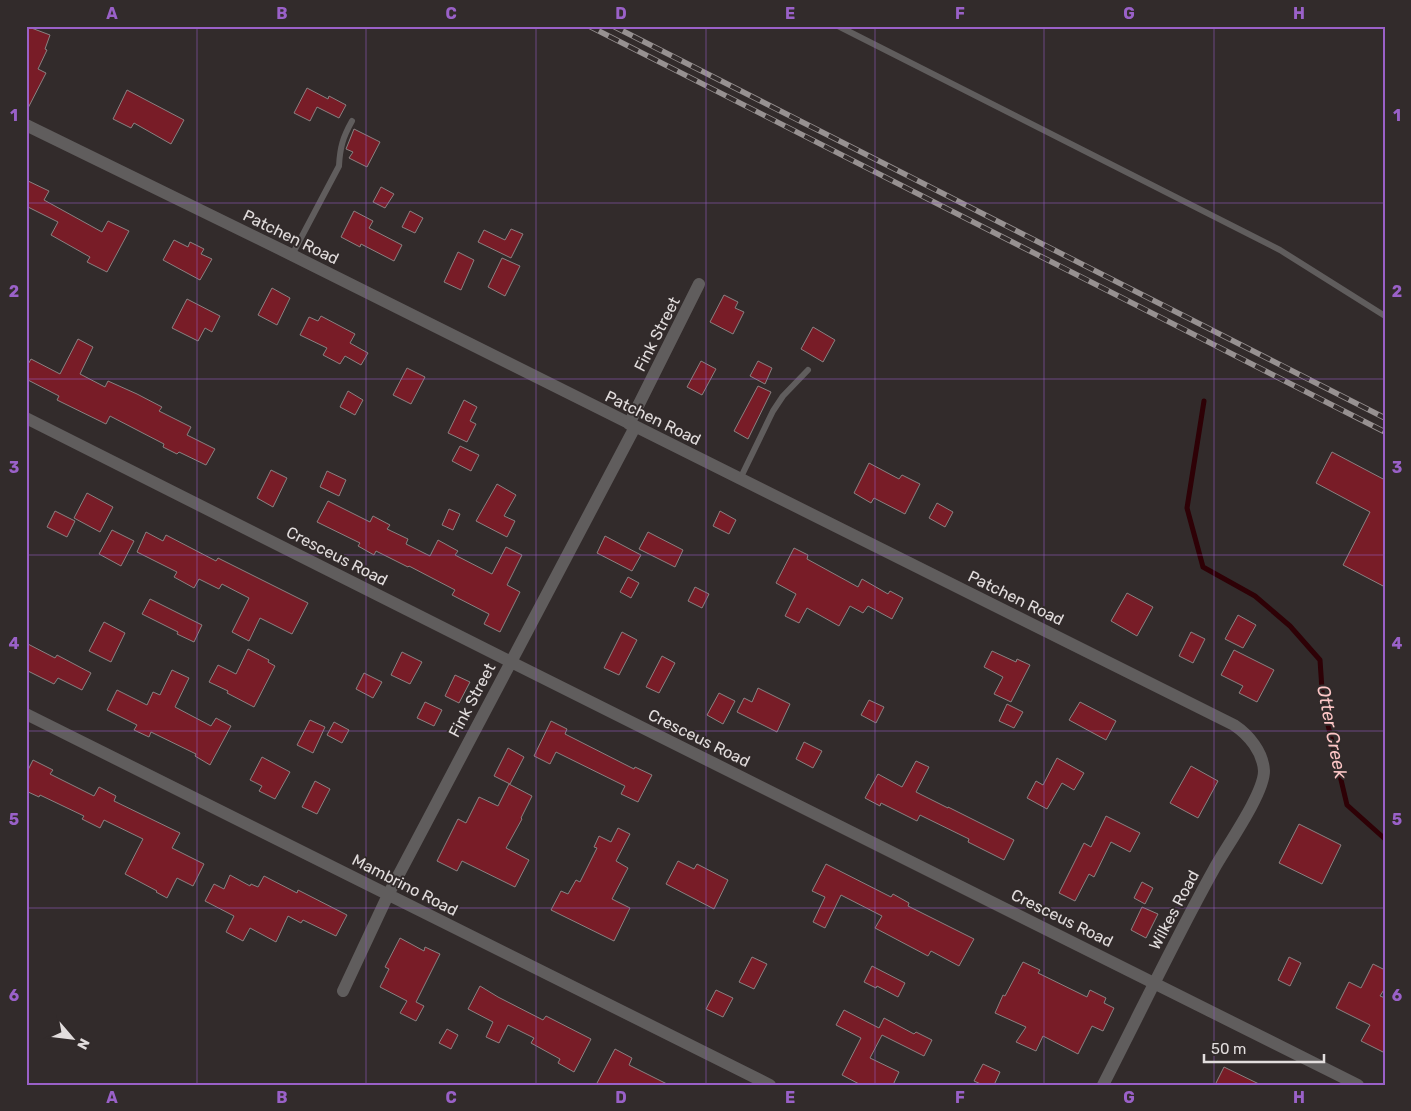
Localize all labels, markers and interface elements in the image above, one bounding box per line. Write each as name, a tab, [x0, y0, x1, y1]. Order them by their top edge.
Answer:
text: A	[106, 4, 118, 23]
text: B	[276, 4, 288, 23]
text: C	[445, 4, 457, 23]
text: D	[615, 4, 627, 23]
text: E	[785, 4, 795, 23]
text: F	[955, 4, 965, 23]
text: G	[1123, 4, 1135, 23]
text: H	[1293, 4, 1305, 23]
text: 1	[10, 106, 18, 125]
text: 1	[1393, 106, 1401, 125]
street label: Patchen Road	[240, 206, 342, 268]
text: 2	[9, 282, 19, 301]
text: 2	[1392, 282, 1402, 301]
street label: Fink Street	[630, 294, 684, 374]
street label: Patchen Road	[602, 387, 704, 449]
text: 3	[9, 458, 19, 477]
text: 3	[1392, 458, 1402, 477]
street label: Cresceus Road	[283, 522, 391, 590]
street label: Patchen Road	[965, 567, 1067, 629]
text: 4	[9, 634, 20, 653]
text: 4	[1392, 634, 1403, 653]
street label: Fink Street	[445, 660, 499, 740]
water label: Otter Creek	[1312, 683, 1352, 781]
street label: Cresceus Road	[645, 705, 753, 771]
text: 5	[9, 810, 19, 829]
text: 5	[1392, 810, 1402, 829]
street label: Mambrino Road	[349, 850, 461, 920]
street label: Wilkes Road	[1145, 867, 1203, 953]
street label: Cresceus Road	[1008, 885, 1116, 951]
text: 6	[9, 986, 19, 1005]
text: 6	[1392, 986, 1402, 1005]
north arrow	[48, 1014, 98, 1064]
scale bar	[1204, 1031, 1324, 1063]
text: N	[73, 1035, 93, 1052]
text: 50 m	[1211, 1040, 1246, 1058]
text: A	[106, 1088, 118, 1107]
text: B	[276, 1088, 288, 1107]
text: C	[445, 1088, 457, 1107]
text: D	[615, 1088, 627, 1107]
text: E	[785, 1088, 795, 1107]
text: F	[955, 1088, 965, 1107]
text: G	[1123, 1088, 1135, 1107]
text: H	[1293, 1088, 1305, 1107]

